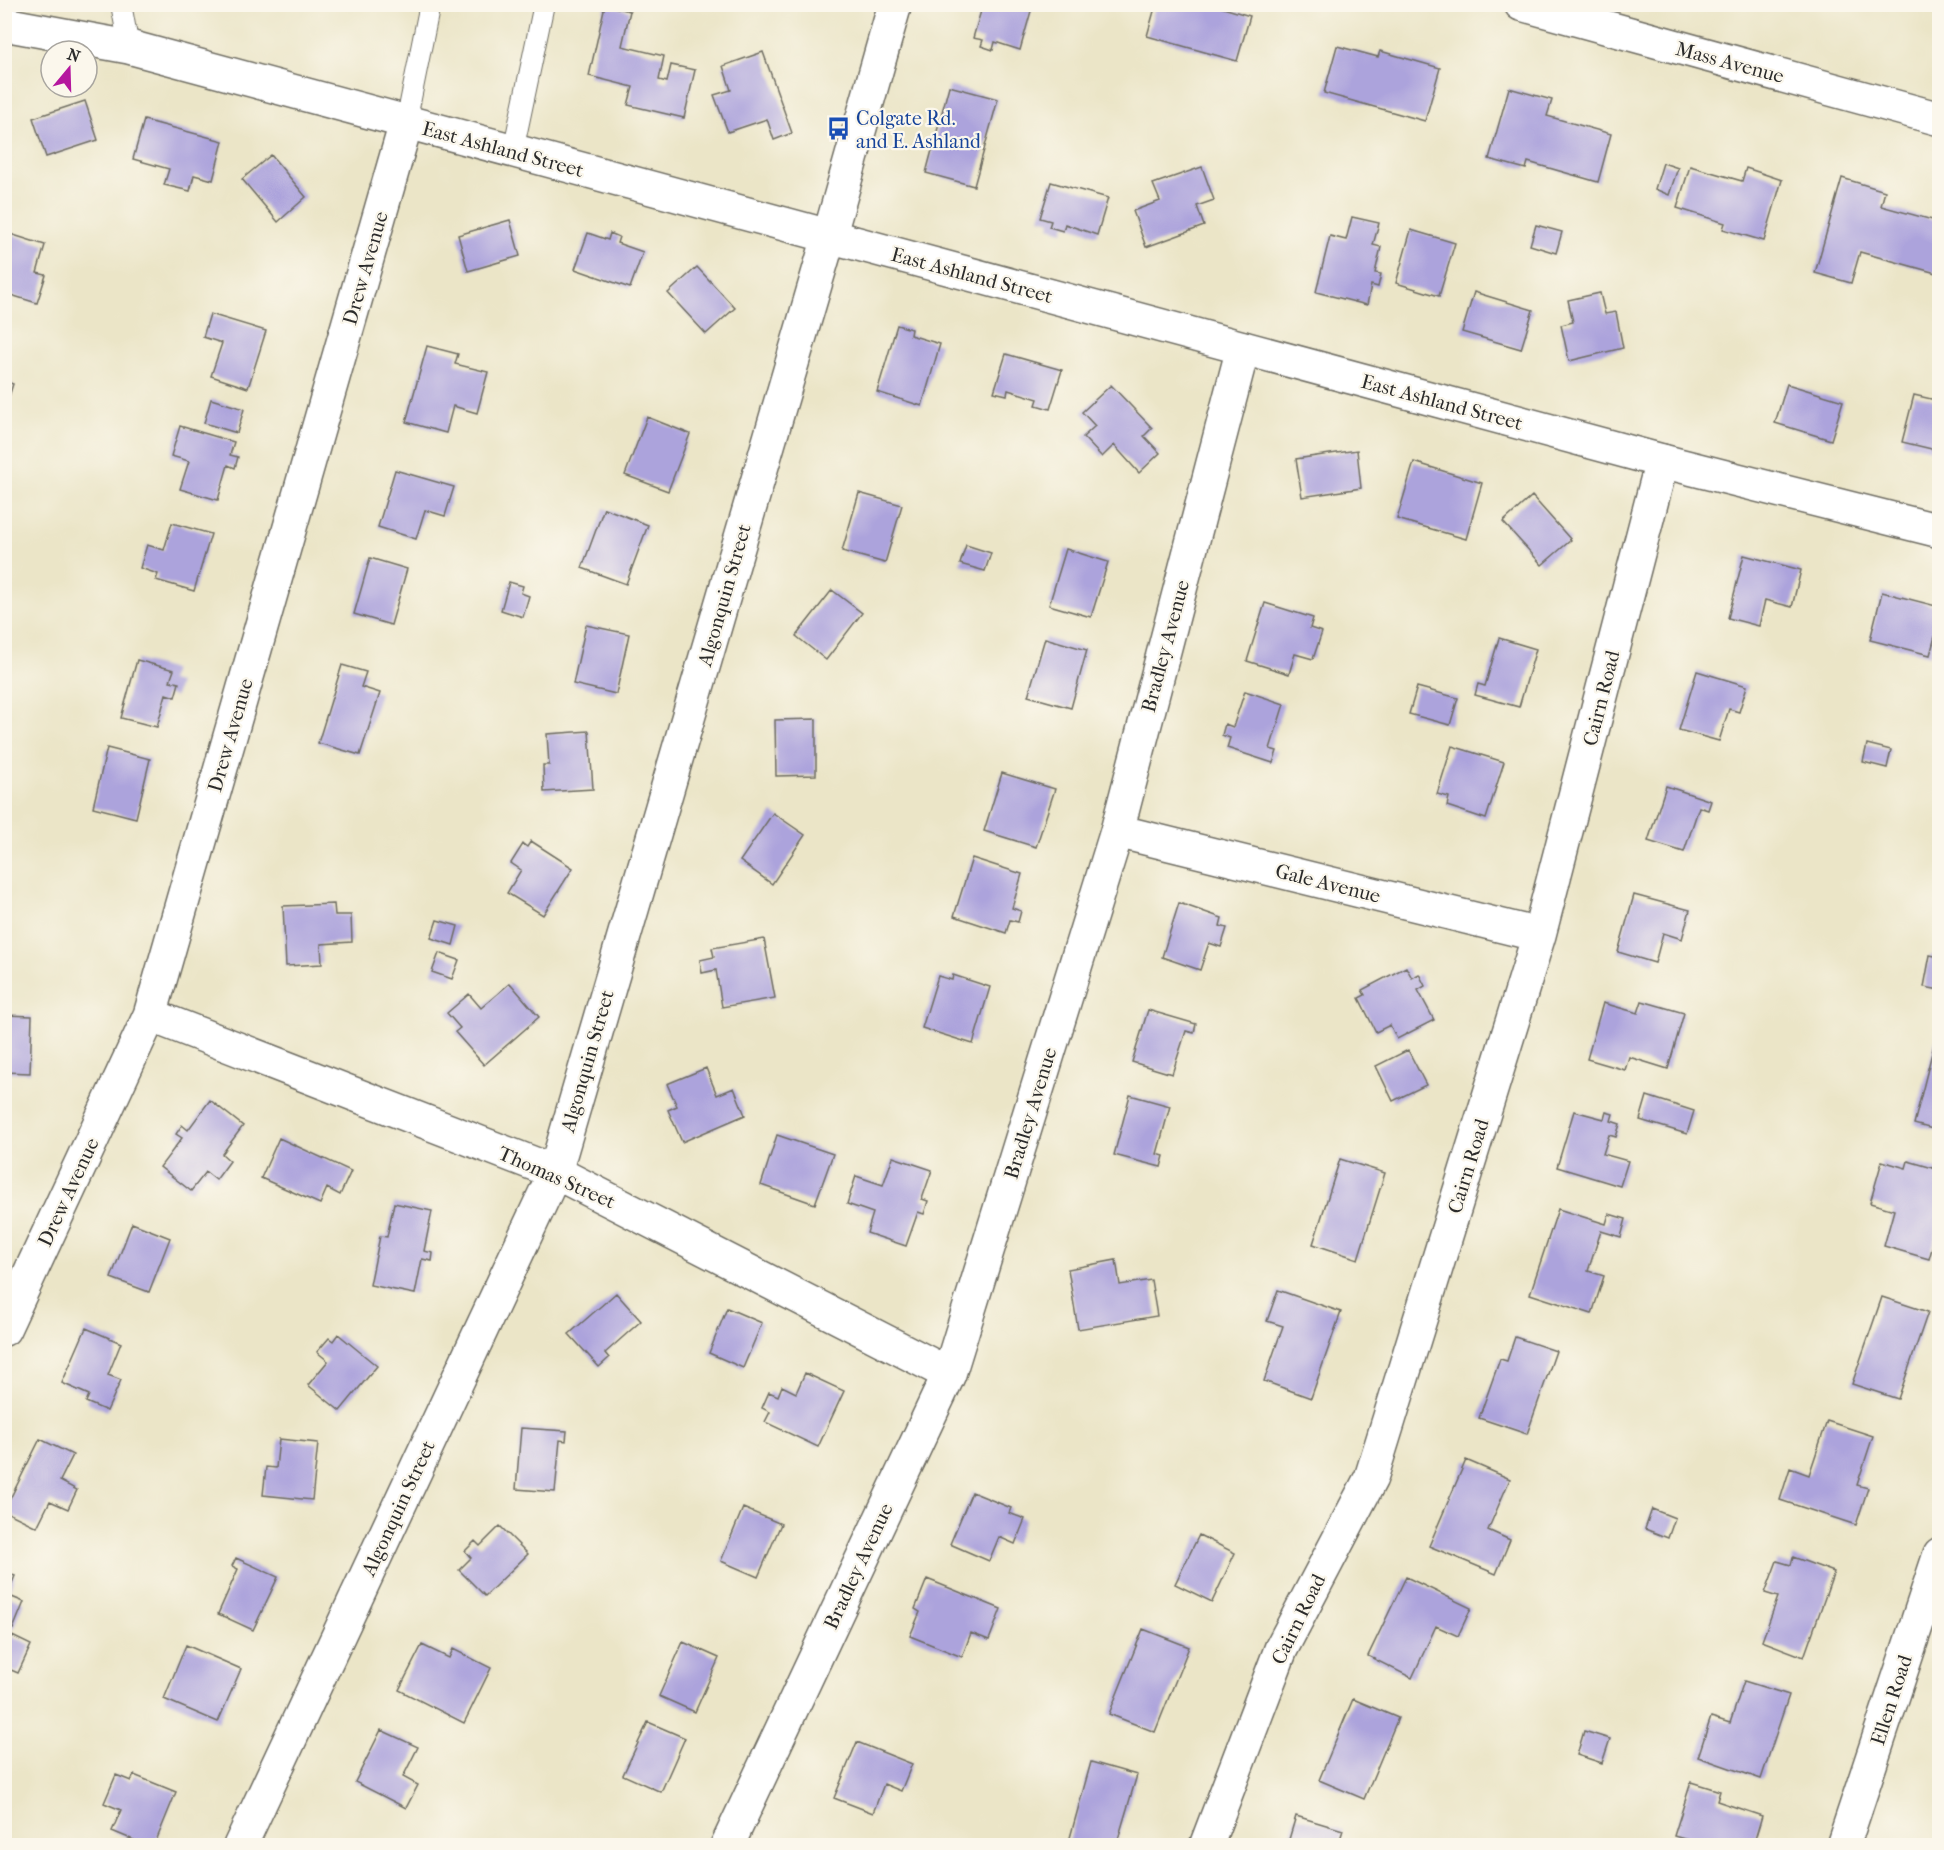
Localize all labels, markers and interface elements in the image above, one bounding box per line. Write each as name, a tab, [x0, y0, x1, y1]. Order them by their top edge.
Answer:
street label: Mass Avenue	[1673, 37, 1787, 88]
north arrow	[39, 39, 99, 99]
text: N	[65, 44, 83, 67]
place label: Colgate Rd. and E. Ashland	[856, 107, 982, 153]
bus stop icon: Colgate Rd. and E. Ashland	[825, 116, 851, 142]
street label: East Ashland Street	[420, 117, 586, 182]
street label: Drew Avenue	[338, 209, 393, 328]
street label: East Ashland Street	[889, 243, 1055, 308]
street label: East Ashland Street	[1359, 370, 1525, 435]
street label: Algonquin Street	[693, 521, 756, 670]
street label: Bradley Avenue	[1137, 577, 1194, 715]
street label: Cairn Road	[1579, 647, 1625, 748]
street label: Drew Avenue	[203, 676, 258, 795]
street label: Gale Avenue	[1273, 859, 1383, 908]
street label: Algonquin Street	[556, 987, 619, 1136]
street label: Bradley Avenue	[1000, 1045, 1061, 1182]
street label: Cairn Road	[1443, 1115, 1494, 1216]
street label: Drew Avenue	[33, 1134, 104, 1250]
street label: Thomas Street	[495, 1141, 619, 1213]
street label: Algonquin Street	[357, 1437, 440, 1581]
street label: Bradley Avenue	[819, 1500, 898, 1633]
street label: Cairn Road	[1267, 1569, 1331, 1668]
street label: Ellen Road	[1866, 1651, 1917, 1748]

